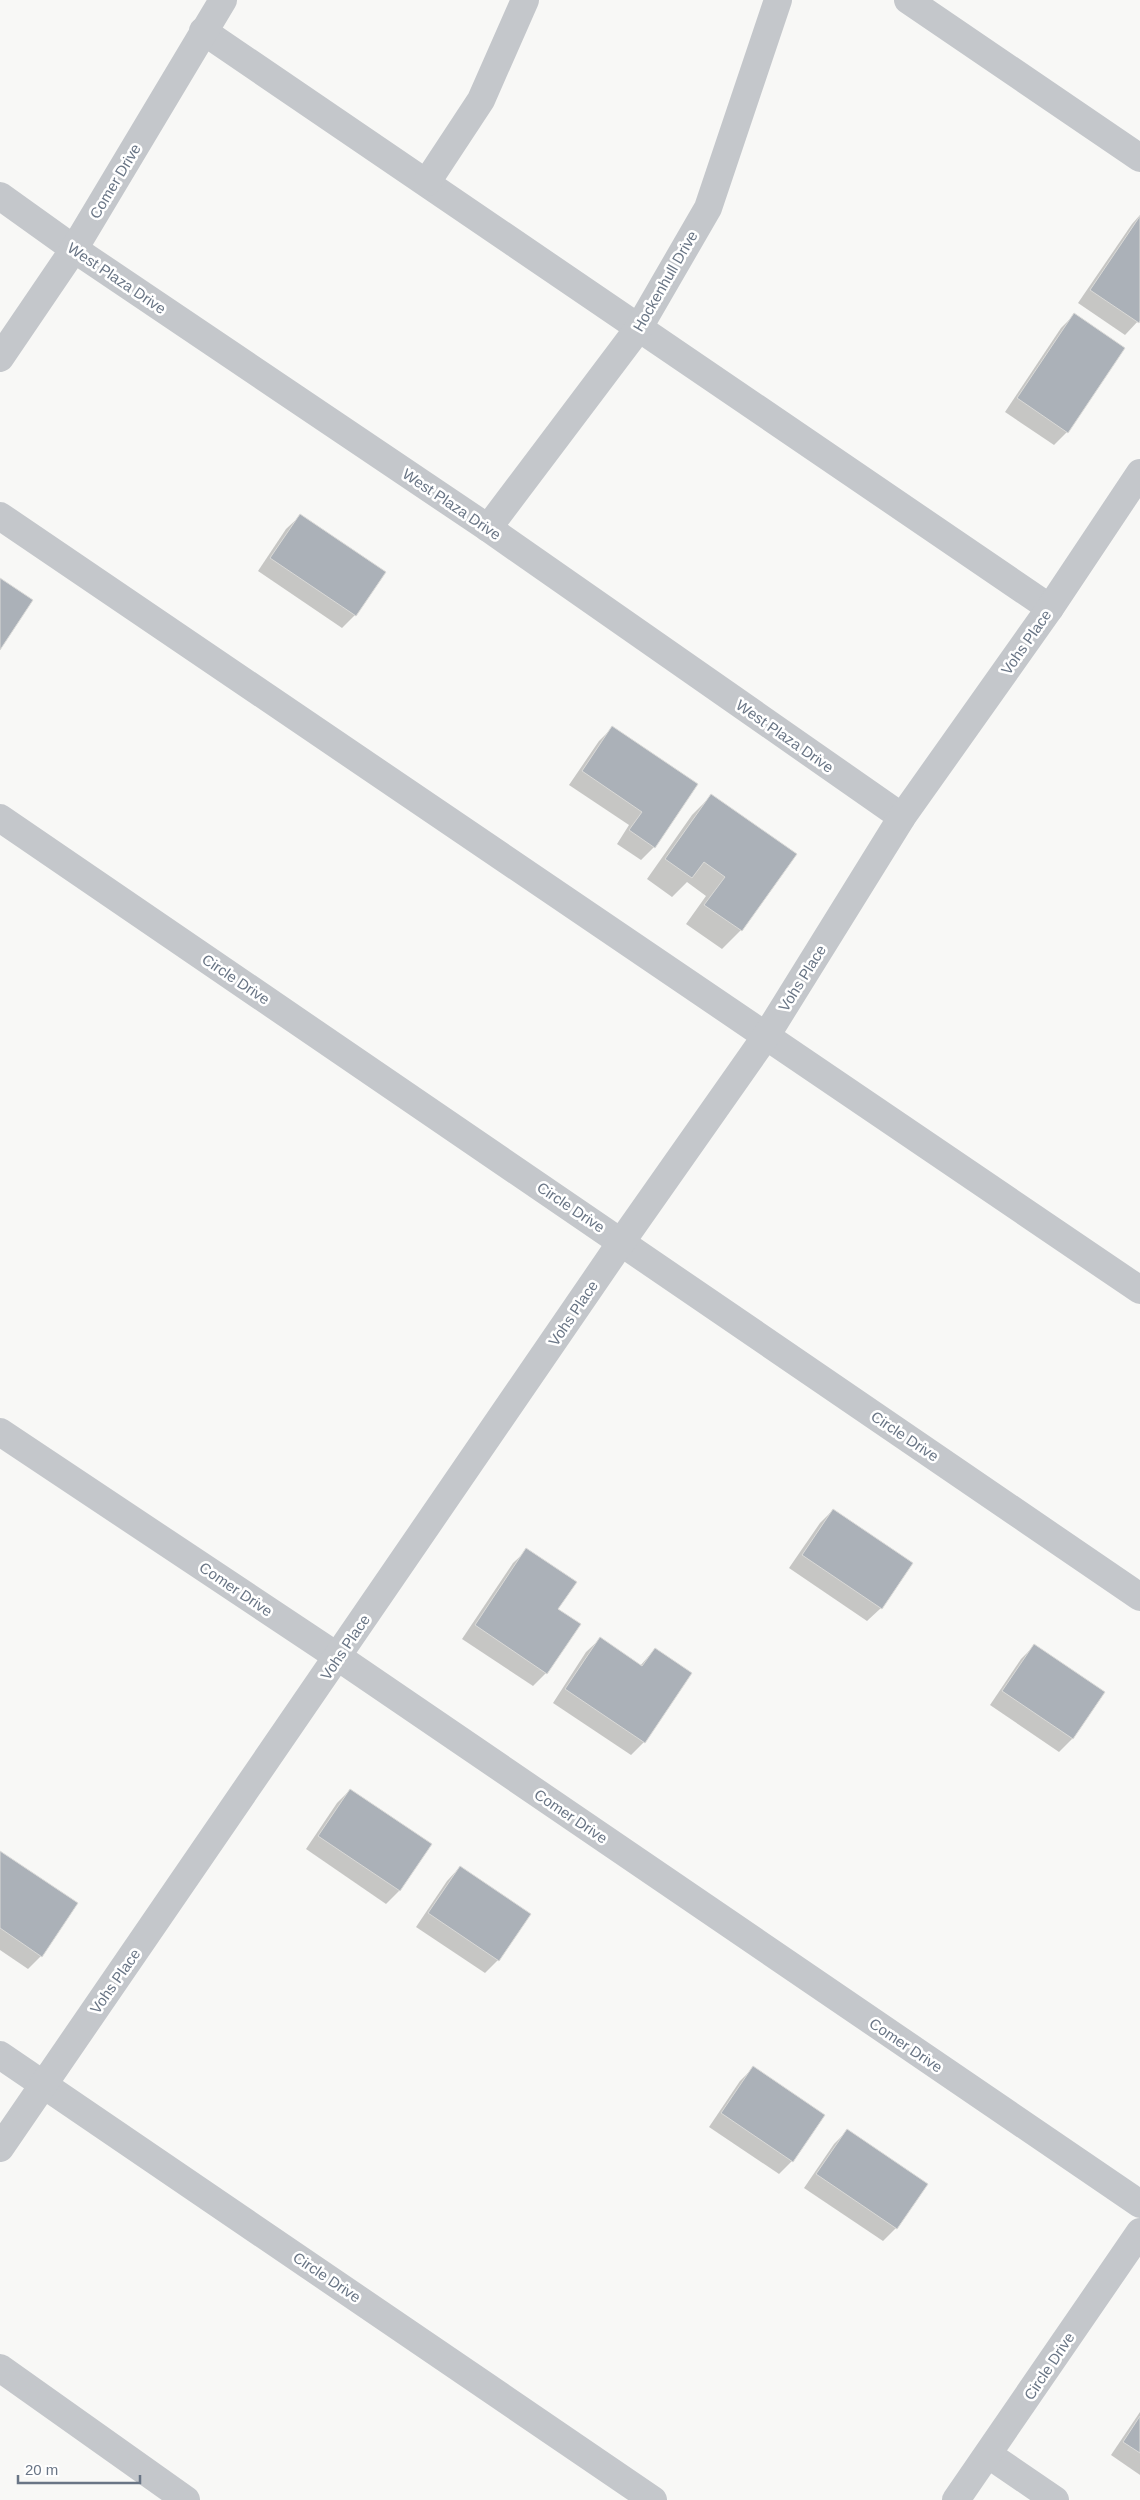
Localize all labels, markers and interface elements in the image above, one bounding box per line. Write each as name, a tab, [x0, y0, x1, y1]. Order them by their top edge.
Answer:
street label: Comer Drive	[86, 141, 144, 221]
street label: Hockenhull Drive	[629, 228, 701, 334]
street label: West Plaza Drive	[65, 239, 169, 317]
street label: West Plaza Drive	[400, 465, 504, 543]
street label: Vohs Place	[998, 606, 1054, 678]
street label: West Plaza Drive	[733, 696, 837, 776]
street label: Vohs Place	[775, 942, 829, 1014]
street label: Circle Drive	[199, 950, 273, 1008]
street label: Circle Drive	[534, 1178, 608, 1236]
street label: Vohs Place	[545, 1277, 601, 1349]
street label: Circle Drive	[868, 1407, 942, 1465]
street label: Comer Drive	[196, 1558, 276, 1620]
street label: Vohs Place	[317, 1611, 373, 1683]
street label: Comer Drive	[531, 1785, 611, 1847]
street label: Vohs Place	[87, 1945, 143, 2017]
street label: Comer Drive	[866, 2014, 946, 2076]
street label: Circle Drive	[290, 2248, 364, 2306]
street label: Circle Drive	[1020, 2329, 1078, 2403]
scale bar	[18, 2452, 140, 2484]
text: 20 m	[25, 2461, 58, 2478]

